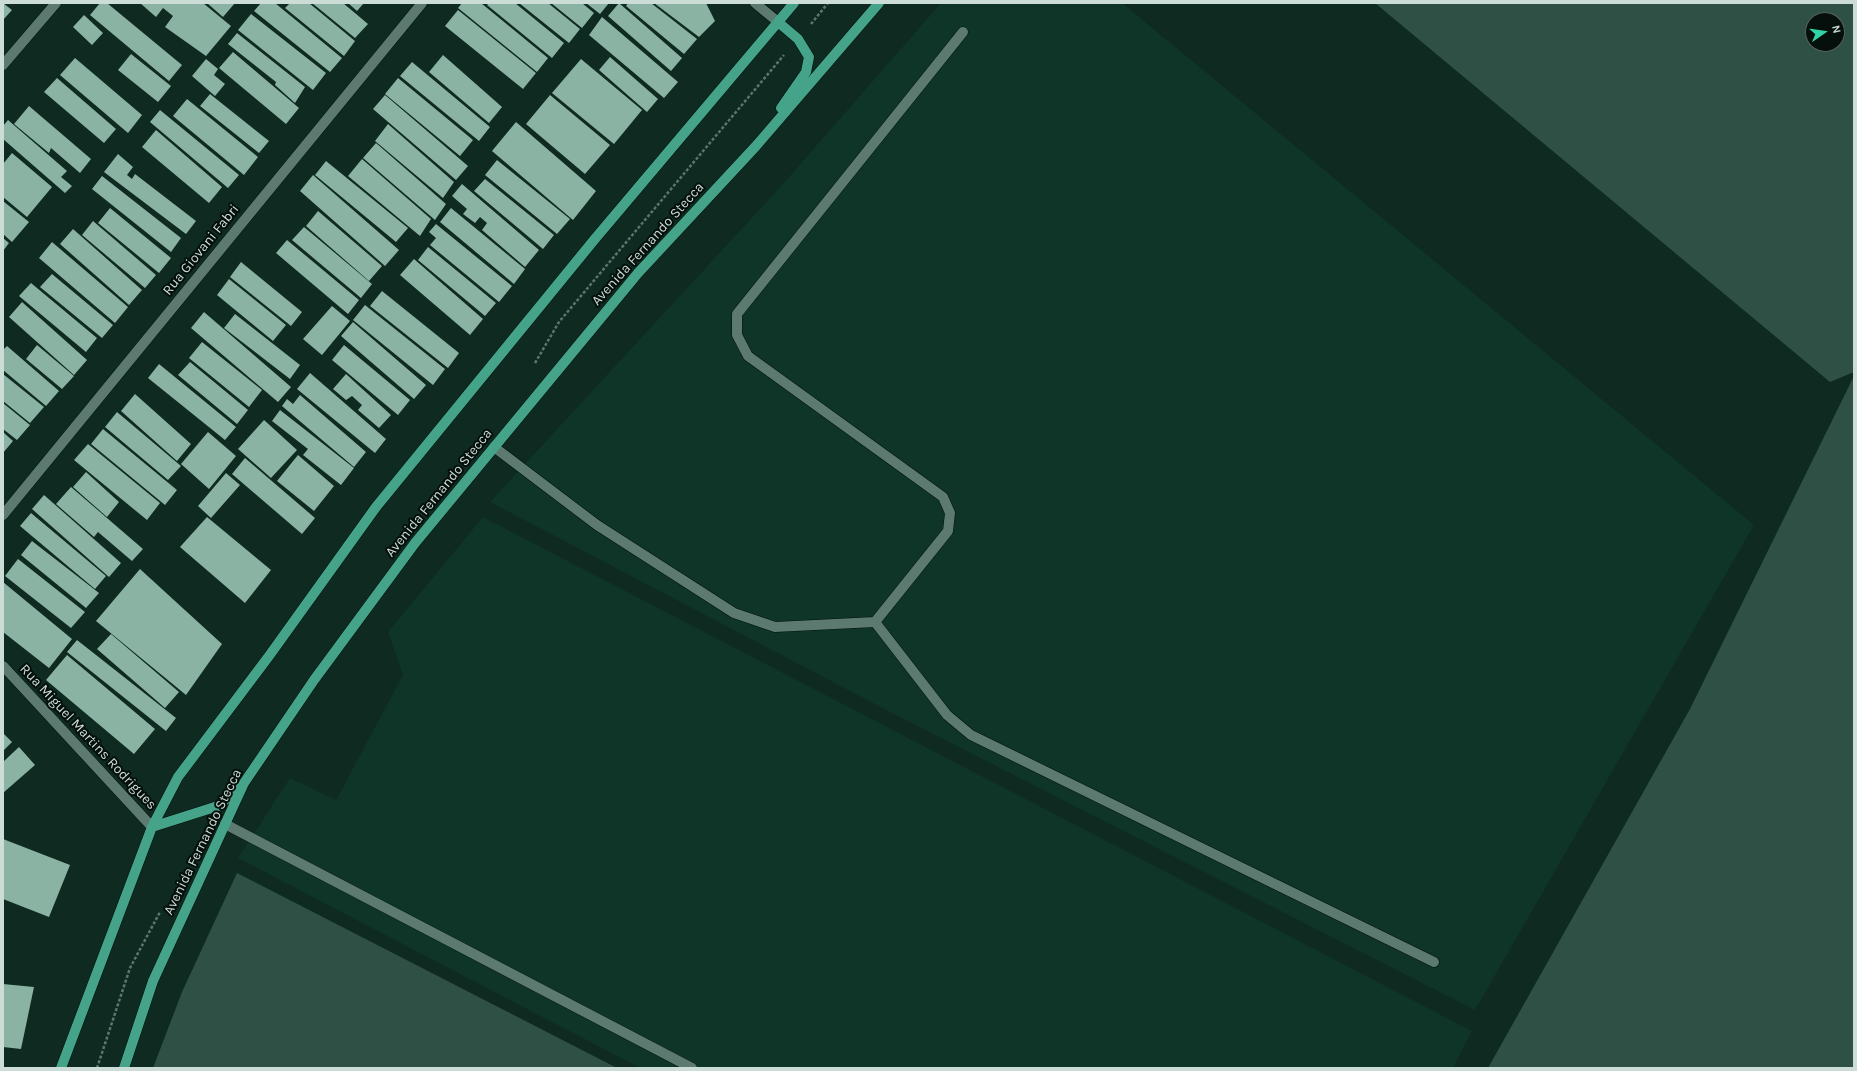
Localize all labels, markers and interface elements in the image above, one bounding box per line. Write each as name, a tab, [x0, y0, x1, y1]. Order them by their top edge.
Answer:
north arrow	[1805, 12, 1845, 52]
text: N	[1829, 24, 1843, 35]
street label: Avenida Fernando Stecca	[588, 179, 708, 309]
street label: Rua Giovani Fabri	[159, 201, 243, 299]
street label: Avenida Fernando Stecca	[382, 426, 496, 560]
street label: Rua Miguel Martins Rodrigues	[16, 661, 160, 813]
street label: Avenida Fernando Stecca	[160, 766, 246, 918]

